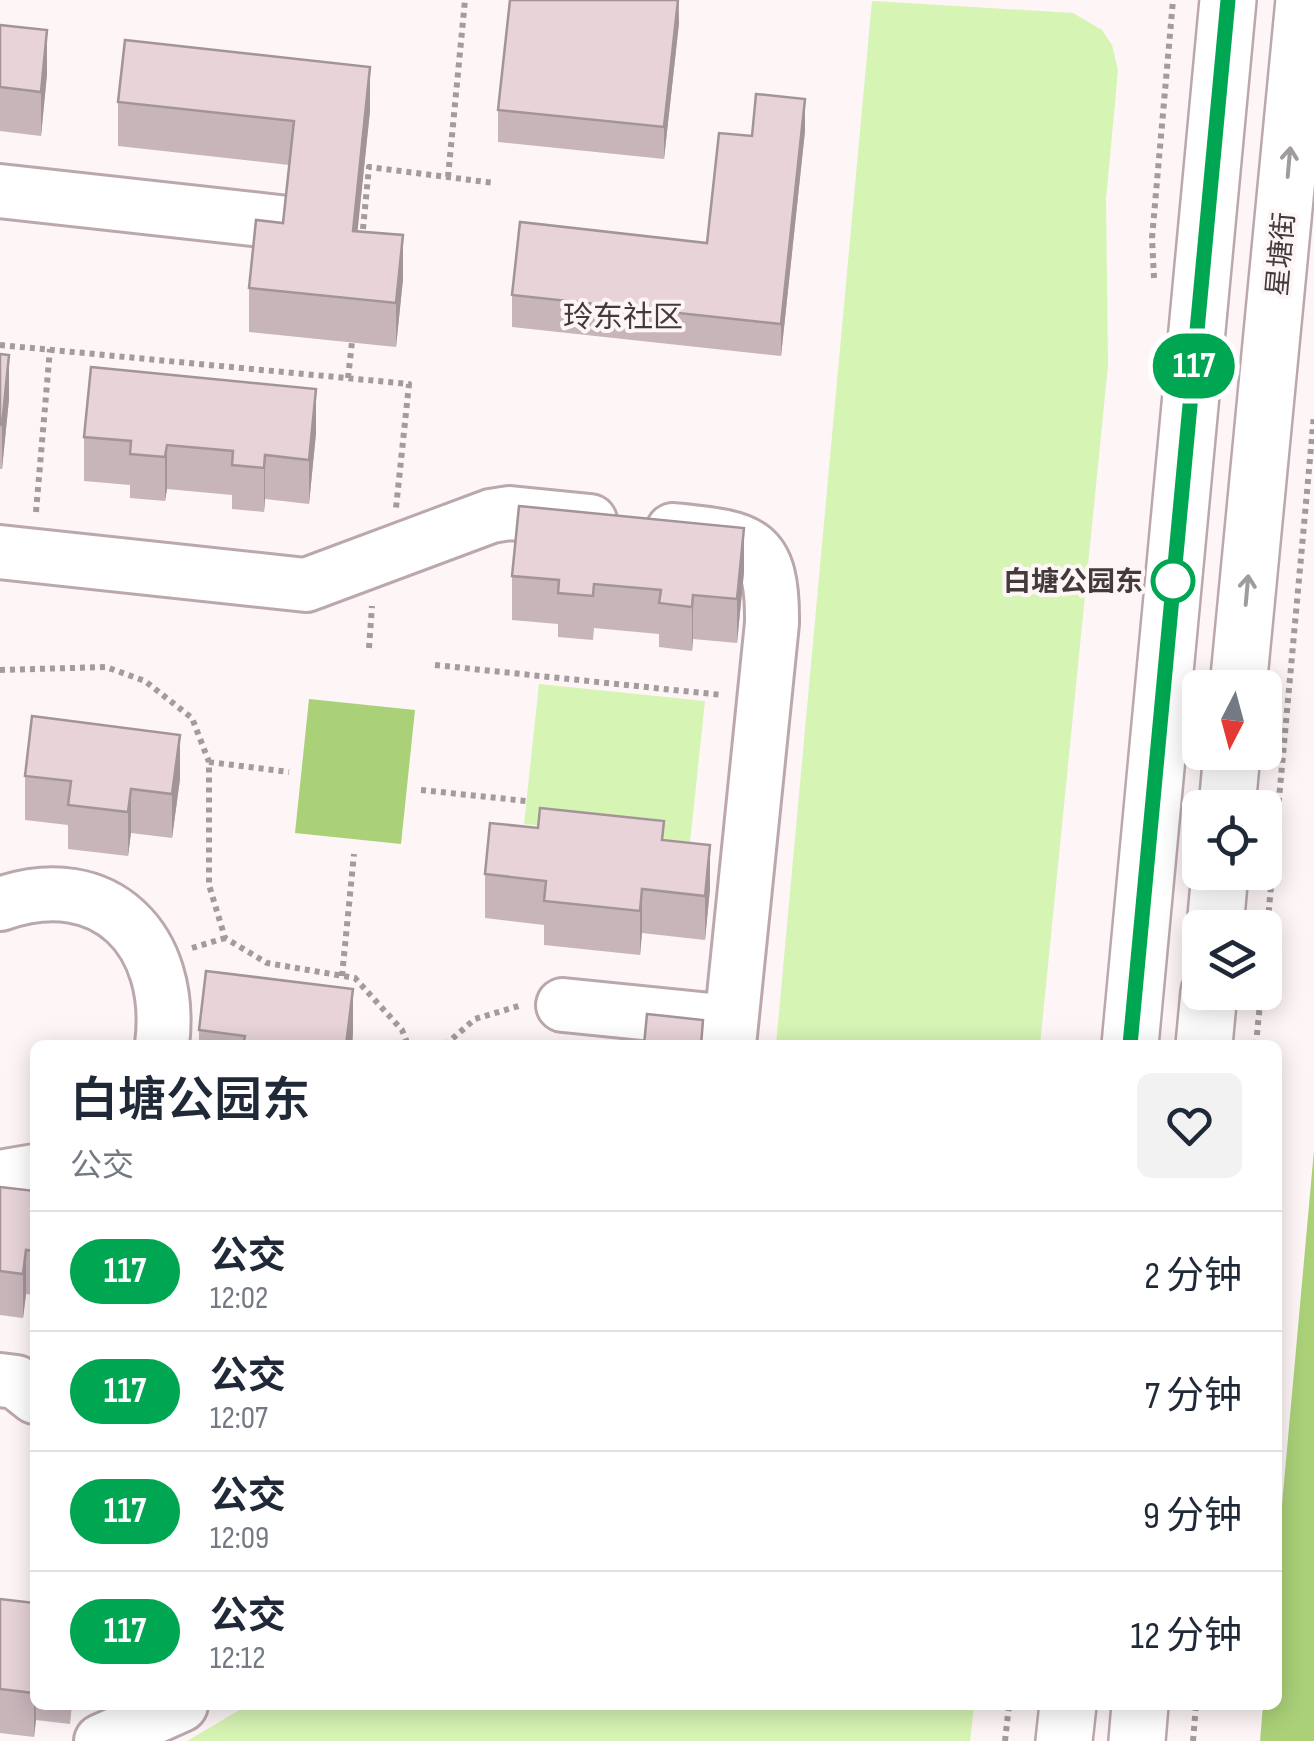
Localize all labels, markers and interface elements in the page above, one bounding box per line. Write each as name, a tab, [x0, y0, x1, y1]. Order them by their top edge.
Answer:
one-way arrow	[1279, 147, 1298, 179]
street label: 星塘街	[1261, 211, 1302, 297]
district label: 玲东社区	[563, 300, 683, 336]
line badge: 117	[1136, 334, 1252, 398]
text: 117	[1173, 345, 1215, 388]
marker: 白塘公园东	[1152, 560, 1194, 602]
place label: 白塘公园东	[1003, 566, 1143, 599]
one-way arrow	[1238, 575, 1257, 607]
north arrow	[1182, 670, 1282, 770]
map controls	[1182, 670, 1282, 1010]
button: locate	[1182, 790, 1282, 890]
button: layers	[1182, 910, 1282, 1010]
text: 白塘公园东	[70, 1073, 310, 1130]
button: heart	[1137, 1073, 1242, 1178]
text: 公交	[70, 1147, 134, 1186]
text: 公交	[210, 1234, 286, 1279]
text: 117	[104, 1250, 146, 1293]
text: 2 分钟	[1144, 1254, 1242, 1299]
text: 12:02	[210, 1279, 268, 1318]
text: 公交	[210, 1354, 286, 1399]
text: 117	[104, 1370, 146, 1413]
text: 7 分钟	[1145, 1374, 1242, 1419]
text: 12:07	[210, 1399, 268, 1438]
text: 公交	[210, 1474, 286, 1519]
text: 117	[104, 1490, 146, 1533]
text: 9 分钟	[1143, 1494, 1242, 1539]
text: 12:09	[210, 1519, 269, 1558]
text: 公交	[210, 1594, 286, 1639]
text: 117	[104, 1610, 146, 1653]
text: 12 分钟	[1131, 1614, 1242, 1659]
text: 12:12	[210, 1639, 266, 1678]

